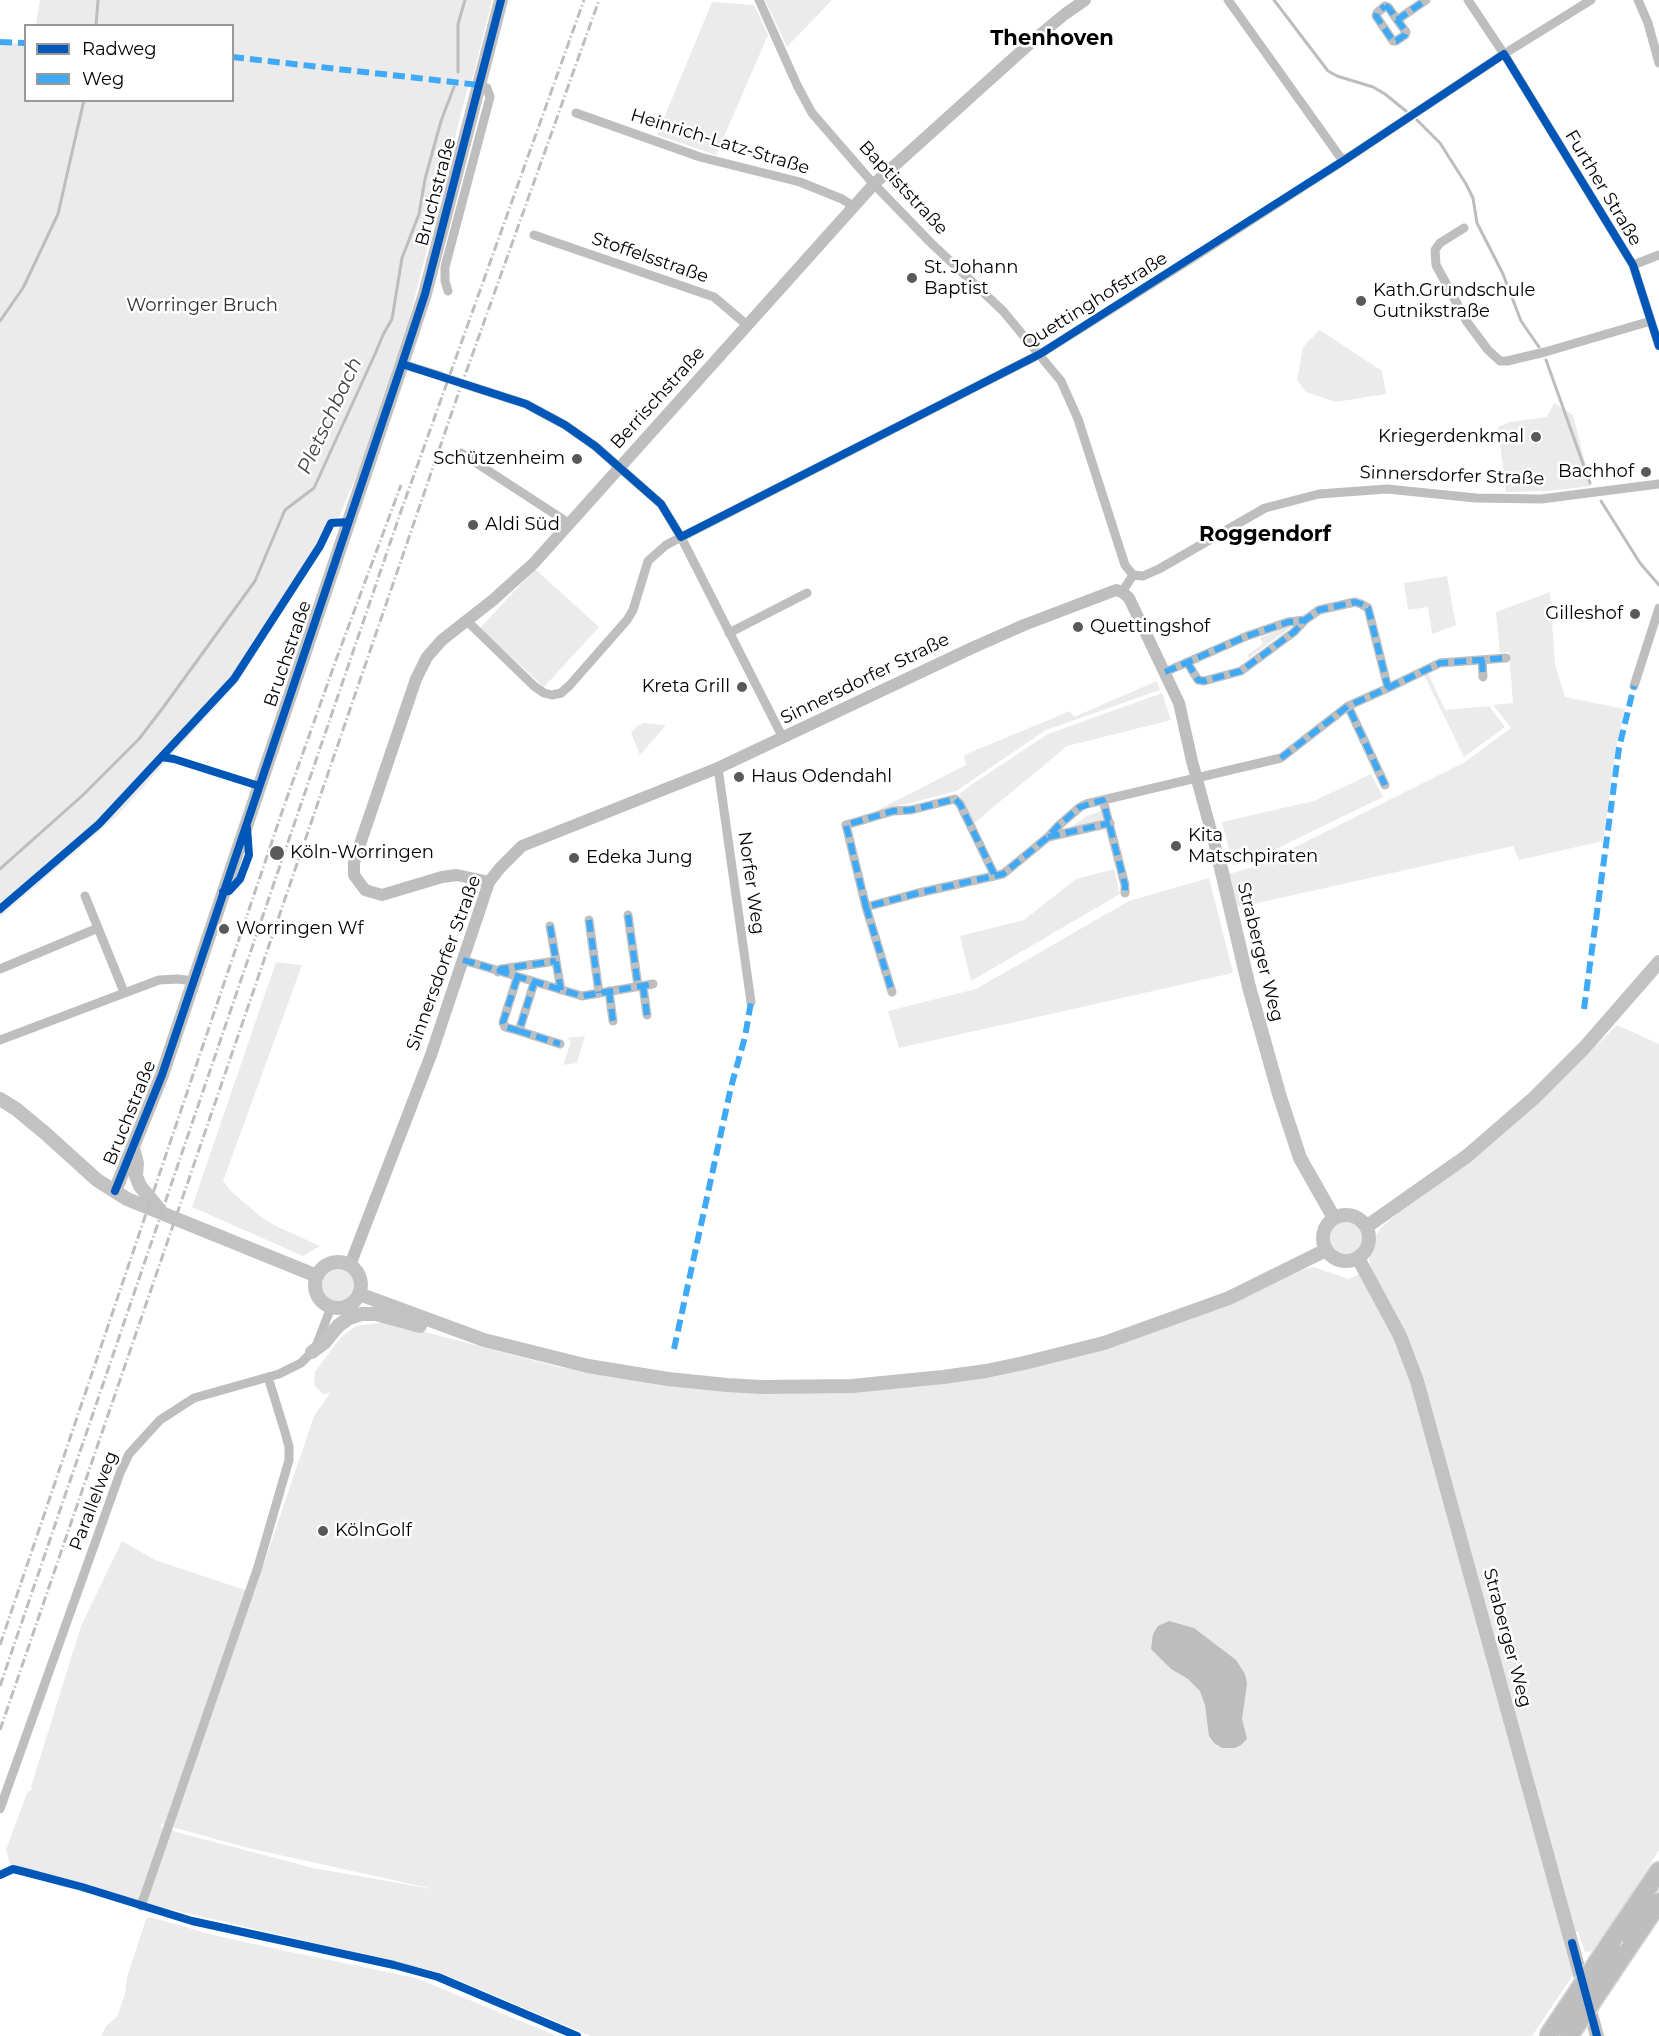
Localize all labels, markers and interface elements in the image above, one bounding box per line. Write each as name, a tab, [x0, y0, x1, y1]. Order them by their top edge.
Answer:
legend	[24, 24, 234, 102]
district label: Thenhoven	[990, 26, 1114, 52]
text: Radweg	[82, 38, 157, 60]
text: Weg	[82, 68, 124, 90]
street label: Heinrich-Latz-Straße	[628, 104, 812, 180]
street label: Further Straße	[1560, 126, 1646, 250]
street label: Bruchstraße	[411, 136, 461, 248]
street label: Baptiststraße	[854, 136, 952, 240]
street label: Stoffelsstraße	[589, 228, 711, 288]
street label: Quettinghofstraße	[1018, 247, 1172, 355]
place label: St. Johann Baptist	[924, 257, 1019, 300]
marker: St. Johann Baptist	[905, 271, 919, 285]
place label: Kath.Grundschule Gutnikstraße	[1373, 280, 1535, 322]
marker: Kath.Grundschule Gutnikstraße	[1354, 294, 1368, 308]
park label: Worringer Bruch	[126, 295, 278, 317]
street label: Berrischstraße	[606, 342, 710, 454]
water label: Pletschbach	[292, 354, 368, 478]
place label: Kriegerdenkmal	[1378, 426, 1524, 448]
marker: Kriegerdenkmal	[1529, 430, 1543, 444]
place label: Schützenheim	[433, 448, 565, 470]
marker: Schützenheim	[570, 452, 584, 466]
place label: Bachhof	[1558, 461, 1634, 483]
street label: Sinnersdorfer Straße	[1359, 462, 1545, 490]
marker: Bachhof	[1639, 465, 1653, 479]
place label: Aldi Süd	[485, 514, 560, 536]
marker: Aldi Süd	[466, 518, 480, 532]
district label: Roggendorf	[1199, 522, 1331, 548]
street label: Bruchstraße	[260, 598, 316, 710]
place label: Gilleshof	[1545, 603, 1623, 625]
marker: Gilleshof	[1628, 607, 1642, 621]
place label: Quettingshof	[1090, 616, 1210, 638]
marker: Quettingshof	[1071, 620, 1085, 634]
street label: Sinnersdorfer Straße	[777, 629, 953, 729]
place label: Kreta Grill	[642, 676, 730, 698]
marker: Kreta Grill	[735, 680, 749, 694]
place label: Haus Odendahl	[751, 766, 892, 788]
marker: Haus Odendahl	[732, 770, 746, 784]
place label: Kita Matschpiraten	[1188, 825, 1318, 868]
street label: Norfer Weg	[733, 830, 769, 936]
marker: Kita Matschpiraten	[1169, 839, 1183, 853]
place label: Köln-Worringen	[290, 842, 434, 864]
marker: Köln-Worringen	[268, 844, 286, 862]
place label: Edeka Jung	[586, 847, 693, 869]
marker: Edeka Jung	[567, 851, 581, 865]
street label: Sinnersdorfer Straße	[402, 872, 486, 1054]
street label: Straberger Weg	[1232, 880, 1288, 1024]
place label: Worringen Wf	[236, 918, 364, 940]
marker: Worringen Wf	[217, 922, 231, 936]
street label: Bruchstraße	[99, 1057, 161, 1169]
street label: Parallelweg	[65, 1448, 123, 1554]
place label: KölnGolf	[335, 1520, 412, 1542]
marker: KölnGolf	[316, 1524, 330, 1538]
street label: Straberger Weg	[1478, 1566, 1536, 1710]

